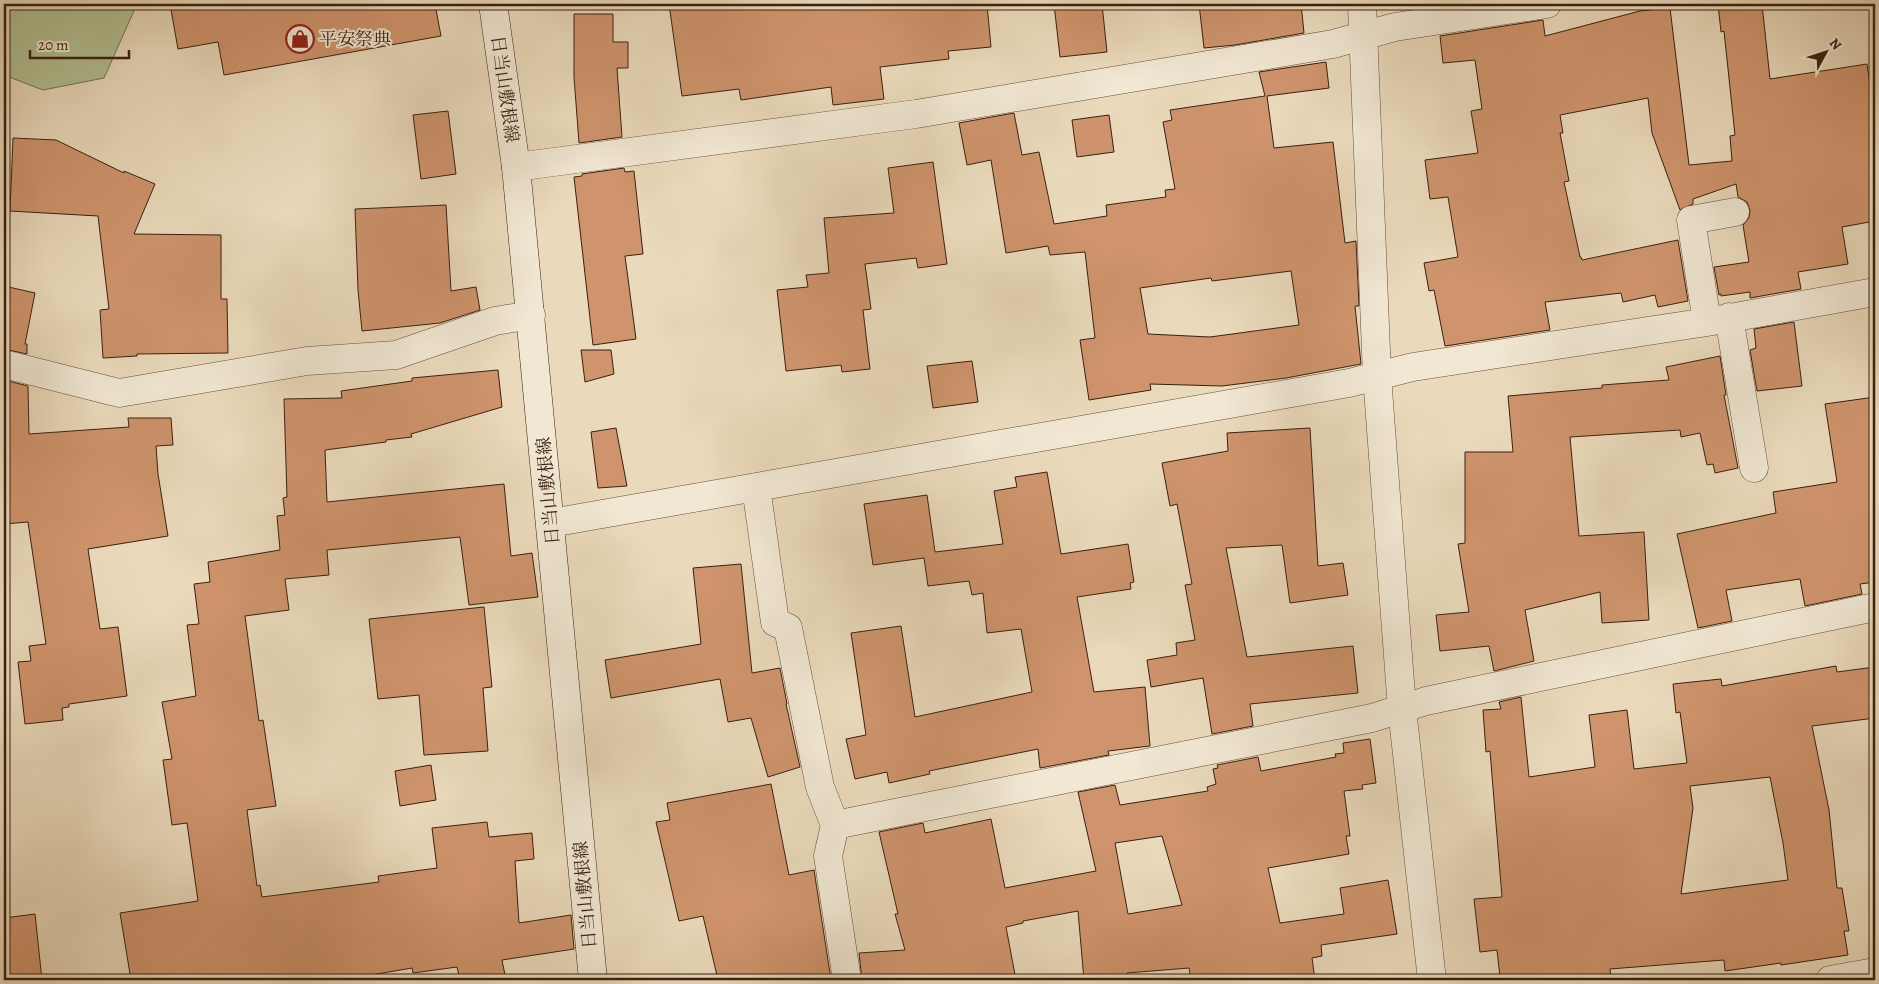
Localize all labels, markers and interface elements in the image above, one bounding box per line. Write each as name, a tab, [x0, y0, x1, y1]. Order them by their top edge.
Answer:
shop icon: 平安祭典	[285, 24, 315, 54]
place label: 平安祭典	[319, 27, 391, 51]
scale bar	[30, 28, 129, 60]
north arrow	[1802, 28, 1852, 78]
street label: 日当山敷根線	[486, 34, 524, 144]
text: N	[1825, 34, 1846, 54]
text: 20 m	[38, 35, 69, 55]
street label: 日当山敷根線	[531, 436, 565, 546]
street label: 日当山敷根線	[568, 840, 602, 950]

